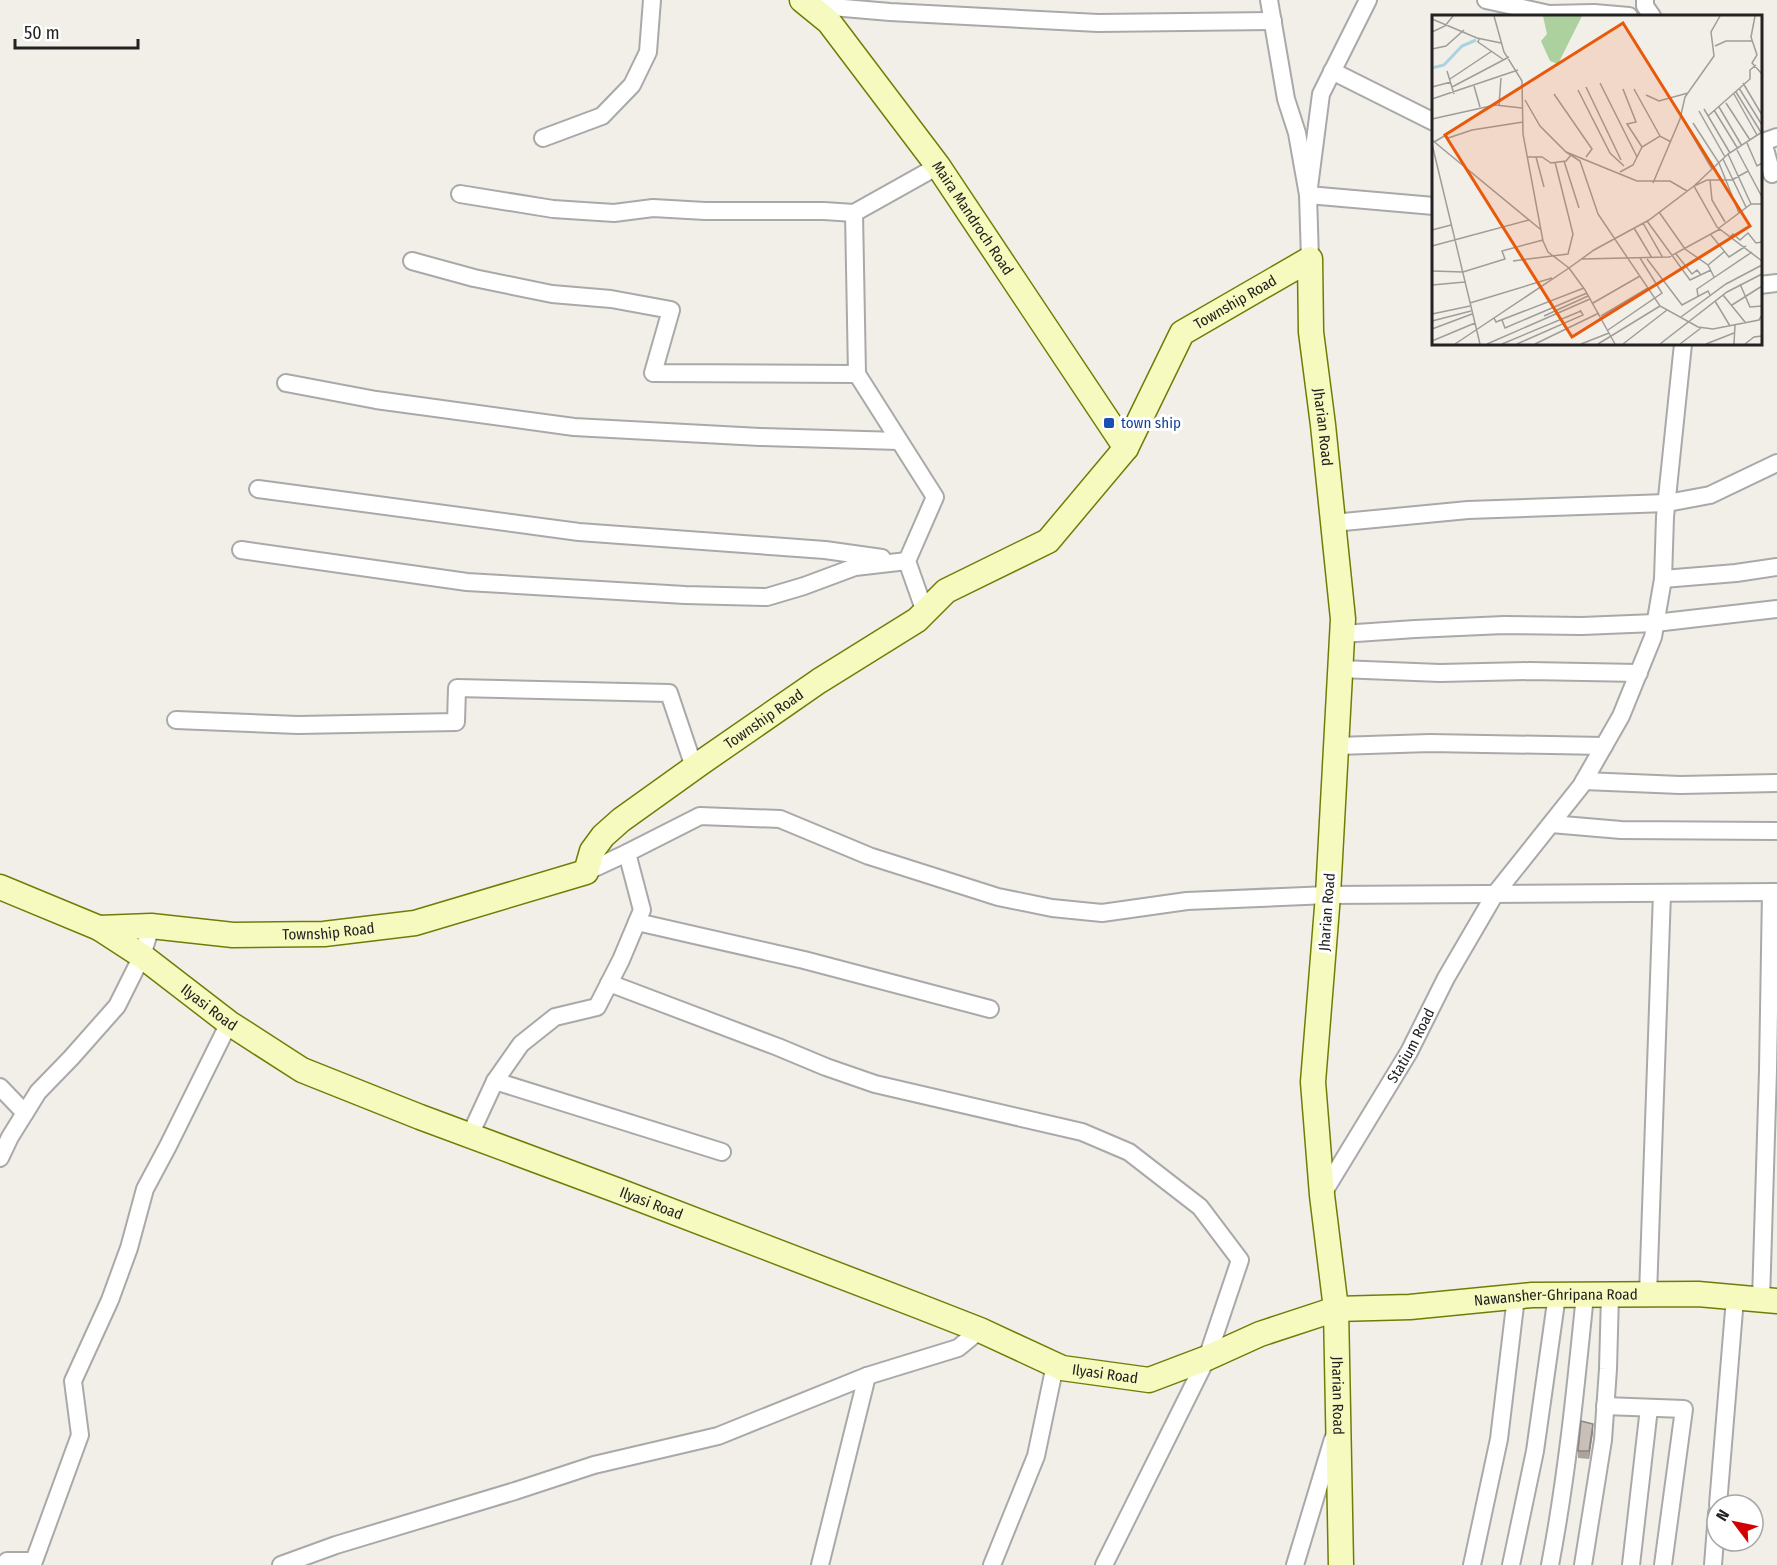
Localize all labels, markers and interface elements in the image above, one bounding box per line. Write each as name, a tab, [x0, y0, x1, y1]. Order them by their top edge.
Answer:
scale bar	[15, 12, 138, 50]
inset map	[1432, 15, 1762, 345]
text: 50 m	[24, 22, 60, 44]
street label: Maira Mandroch Road	[928, 158, 1017, 278]
street label: Township Road	[1191, 271, 1280, 333]
street label: Jharian Road	[1309, 387, 1336, 467]
place label: town ship	[1121, 414, 1181, 432]
marker: town ship	[1102, 416, 1116, 430]
street label: Township Road	[721, 685, 807, 753]
street label: Jharian Road	[1315, 872, 1339, 952]
street label: Township Road	[282, 919, 375, 943]
street label: Ilyasi Road	[177, 980, 241, 1035]
street label: Statium Road	[1383, 1005, 1438, 1086]
street label: Ilyasi Road	[617, 1183, 685, 1224]
street label: Nawansher-Ghripana Road	[1473, 1285, 1638, 1310]
street label: Jharian Road	[1328, 1356, 1347, 1435]
street label: Ilyasi Road	[1071, 1360, 1139, 1387]
north arrow	[1705, 1493, 1765, 1553]
text: N	[1712, 1506, 1733, 1524]

